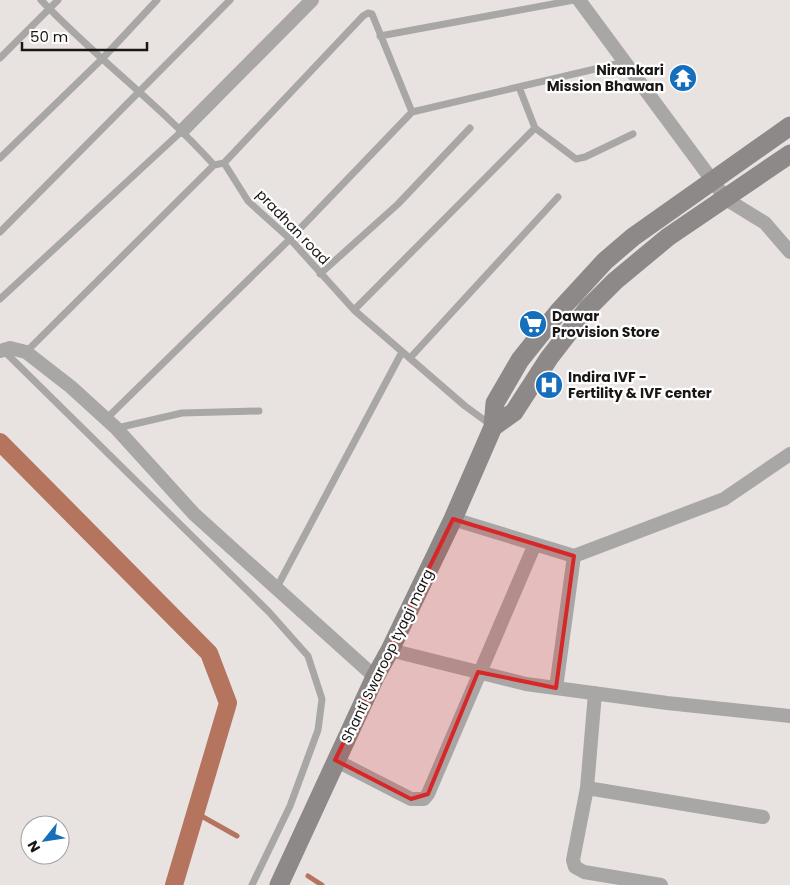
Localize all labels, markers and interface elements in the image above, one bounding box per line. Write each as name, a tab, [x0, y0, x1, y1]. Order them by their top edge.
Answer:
scale bar	[22, 20, 148, 52]
text: 50 m	[30, 26, 68, 47]
place label: Nirankari Mission Bhawan	[547, 60, 664, 96]
temple icon: Nirankari Mission Bhawan	[668, 63, 698, 93]
street label: pradhan road	[252, 185, 334, 269]
place label: Dawar Provision Store	[552, 306, 660, 342]
supermarket icon: Dawar Provision Store	[518, 309, 548, 339]
place label: Indira IVF - Fertility & IVF center	[568, 367, 712, 403]
hospital icon: Indira IVF - Fertility & IVF center	[534, 370, 564, 400]
street label: Shanti Swaroop tyagi marg	[336, 566, 438, 746]
north arrow	[20, 815, 70, 865]
text: N	[22, 837, 45, 856]

